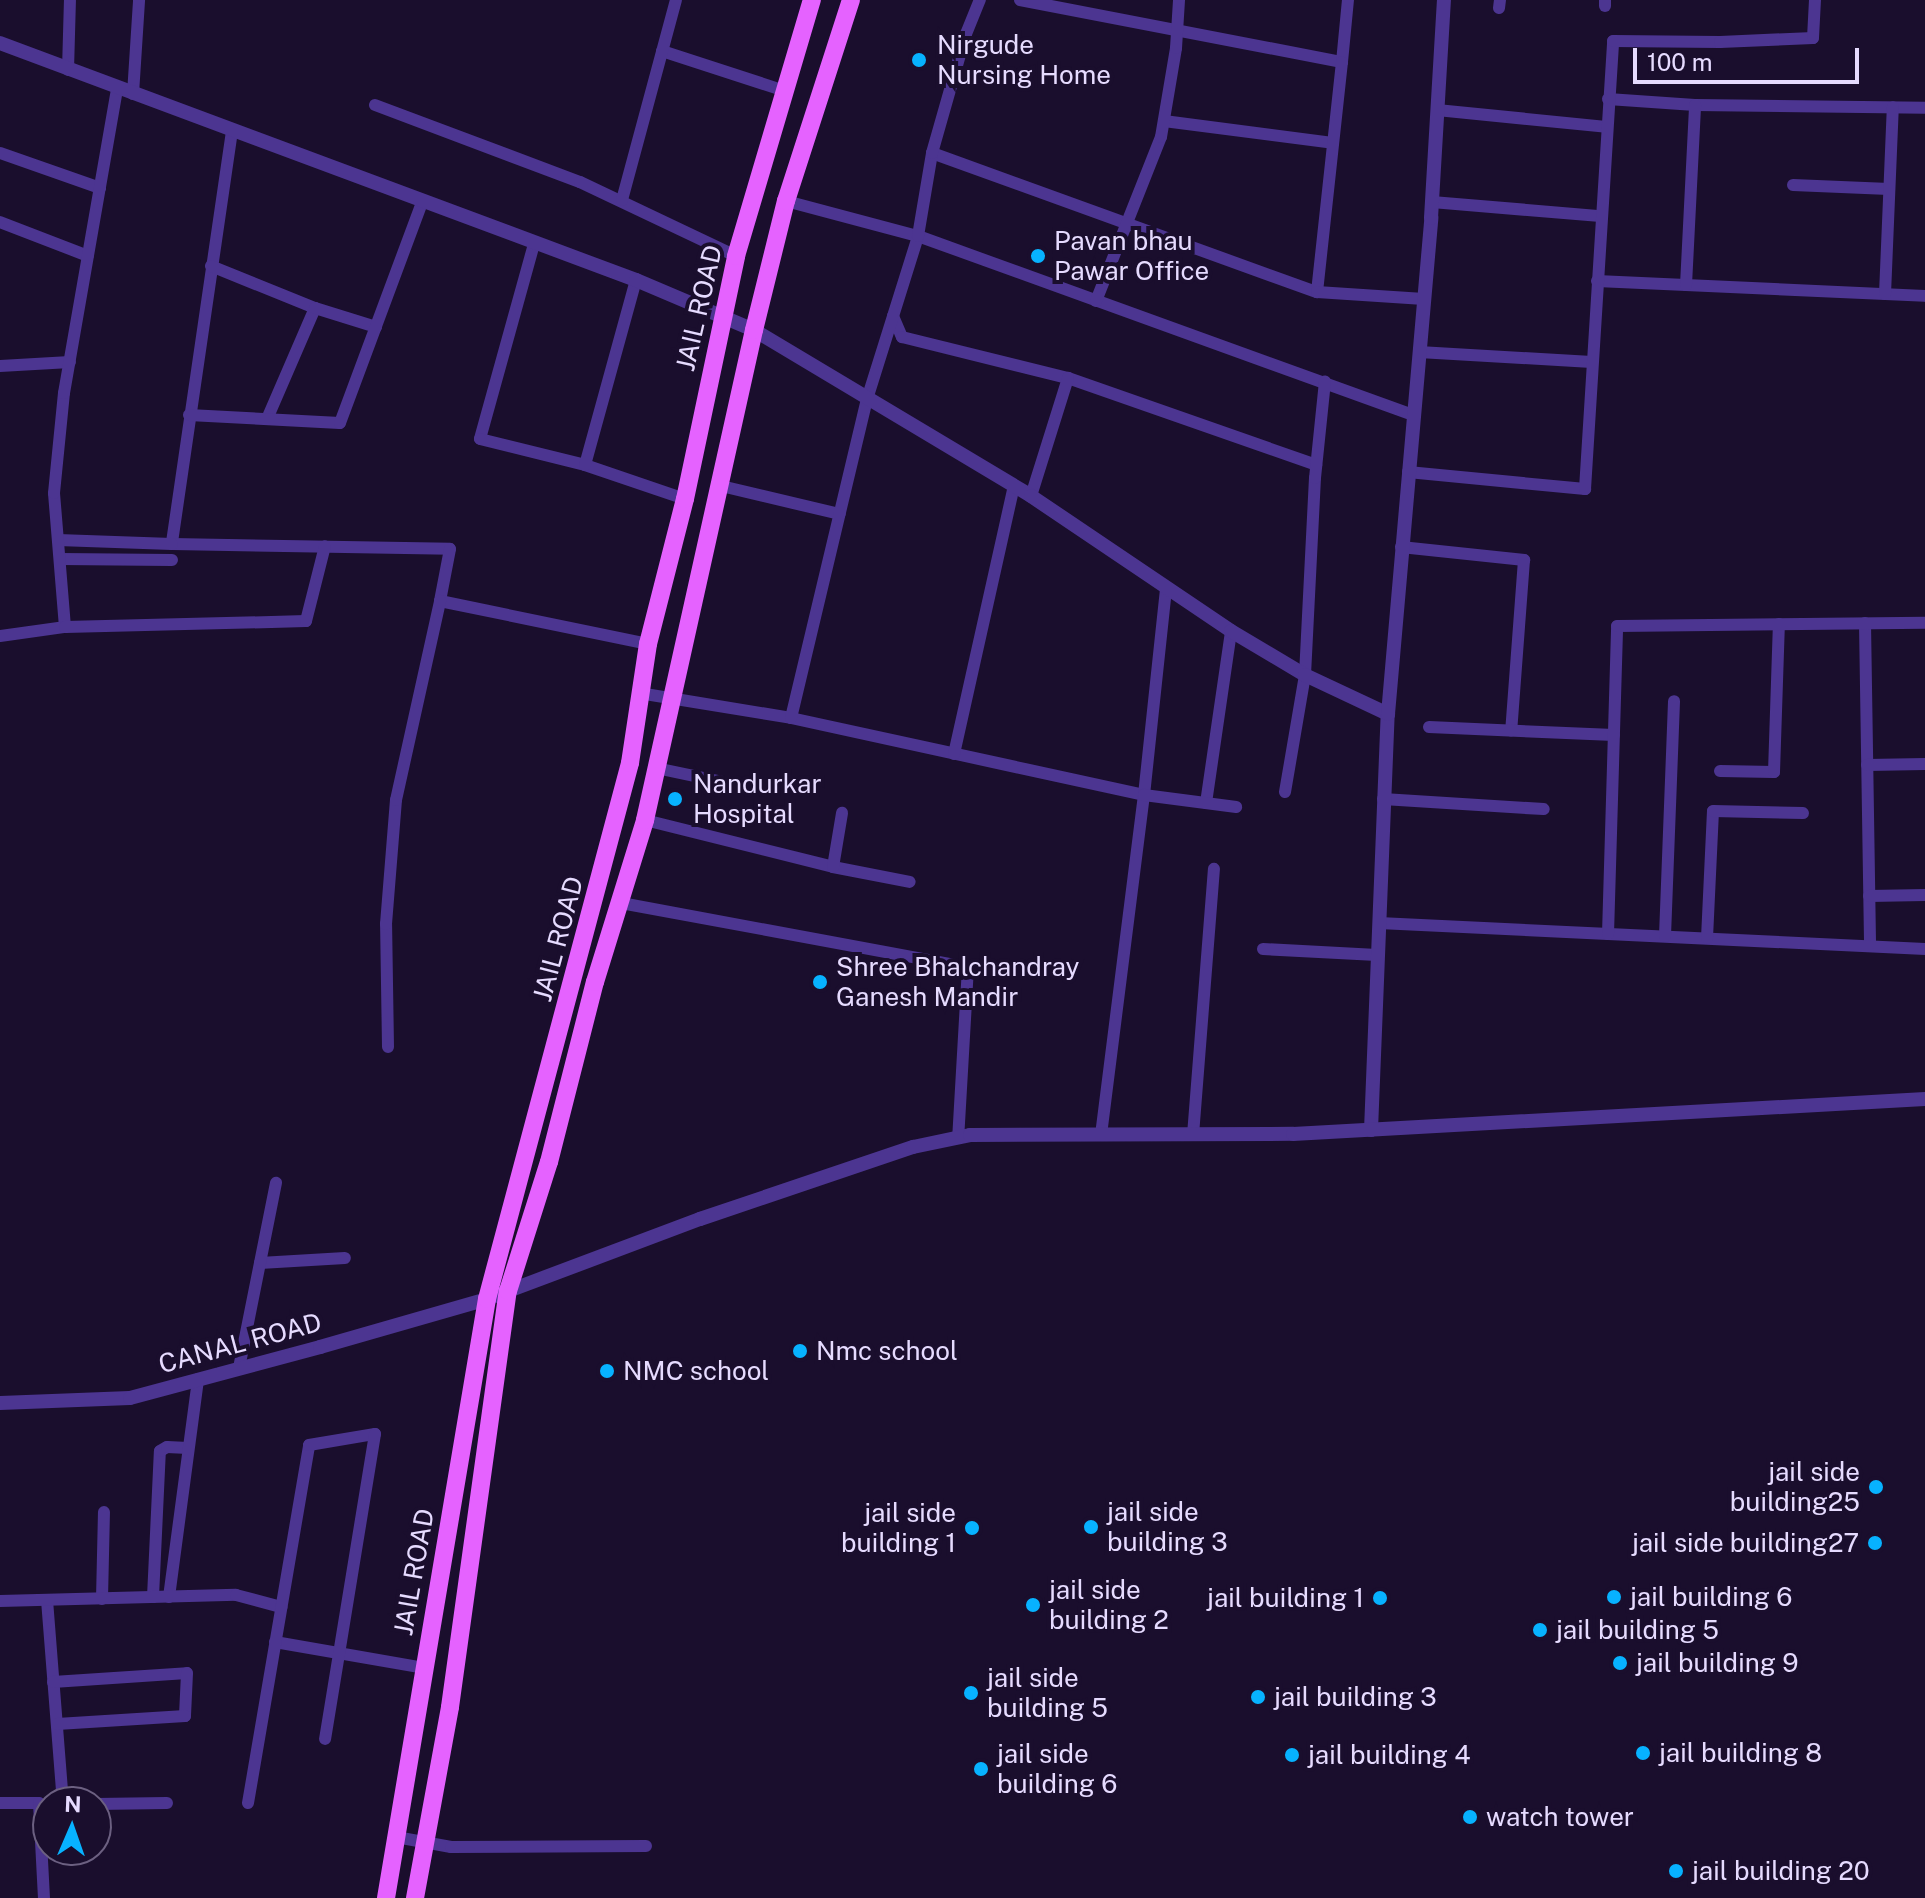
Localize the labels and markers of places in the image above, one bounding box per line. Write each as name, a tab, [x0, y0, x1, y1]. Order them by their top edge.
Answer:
place label: Nirgude Nursing Home	[937, 29, 1111, 90]
marker: Nirgude Nursing Home	[908, 49, 930, 71]
place label: Pavan bhau Pawar Office	[1054, 225, 1209, 286]
marker: Pavan bhau Pawar Office	[1029, 247, 1047, 265]
place label: Nandurkar Hospital	[693, 768, 822, 830]
marker: Nandurkar Hospital	[664, 788, 686, 810]
place label: Shree Bhalchandray Ganesh Mandir	[836, 951, 1080, 1012]
marker: Shree Bhalchandray Ganesh Mandir	[811, 973, 829, 991]
place label: Nmc school	[816, 1335, 958, 1367]
marker: Nmc school	[791, 1342, 809, 1360]
place label: NMC school	[623, 1355, 769, 1387]
marker: NMC school	[598, 1362, 616, 1380]
place label: jail side building25	[1730, 1456, 1860, 1518]
marker: jail side building25	[1867, 1478, 1885, 1496]
place label: jail side building 3	[1107, 1496, 1228, 1558]
place label: jail side building 1	[841, 1497, 956, 1558]
marker: jail side building 3	[1082, 1518, 1100, 1536]
marker: jail side building 1	[963, 1519, 981, 1537]
place label: jail side building27	[1632, 1527, 1859, 1559]
marker: jail side building27	[1866, 1534, 1884, 1552]
place label: jail side building 2	[1049, 1574, 1169, 1636]
place label: jail building 6	[1630, 1581, 1793, 1613]
place label: jail building 1	[1207, 1582, 1364, 1614]
marker: jail building 6	[1605, 1588, 1623, 1606]
marker: jail building 1	[1371, 1589, 1389, 1607]
marker: jail side building 2	[1024, 1596, 1042, 1614]
place label: jail building 5	[1556, 1614, 1719, 1646]
marker: jail building 5	[1531, 1621, 1549, 1639]
place label: jail building 9	[1636, 1647, 1799, 1679]
marker: jail building 9	[1611, 1654, 1629, 1672]
place label: jail side building 5	[987, 1662, 1108, 1724]
place label: jail building 3	[1274, 1681, 1437, 1713]
marker: jail side building 5	[962, 1684, 980, 1702]
marker: jail building 3	[1249, 1688, 1267, 1706]
place label: jail building 8	[1659, 1737, 1822, 1769]
place label: jail side building 6	[997, 1738, 1118, 1800]
place label: jail building 4	[1308, 1739, 1471, 1771]
marker: jail building 8	[1634, 1744, 1652, 1762]
marker: jail building 4	[1283, 1746, 1301, 1764]
marker: jail side building 6	[972, 1760, 990, 1778]
place label: watch tower	[1486, 1801, 1634, 1833]
marker: watch tower	[1461, 1808, 1479, 1826]
place label: jail building 20	[1692, 1855, 1870, 1887]
marker: jail building 20	[1667, 1862, 1685, 1880]

